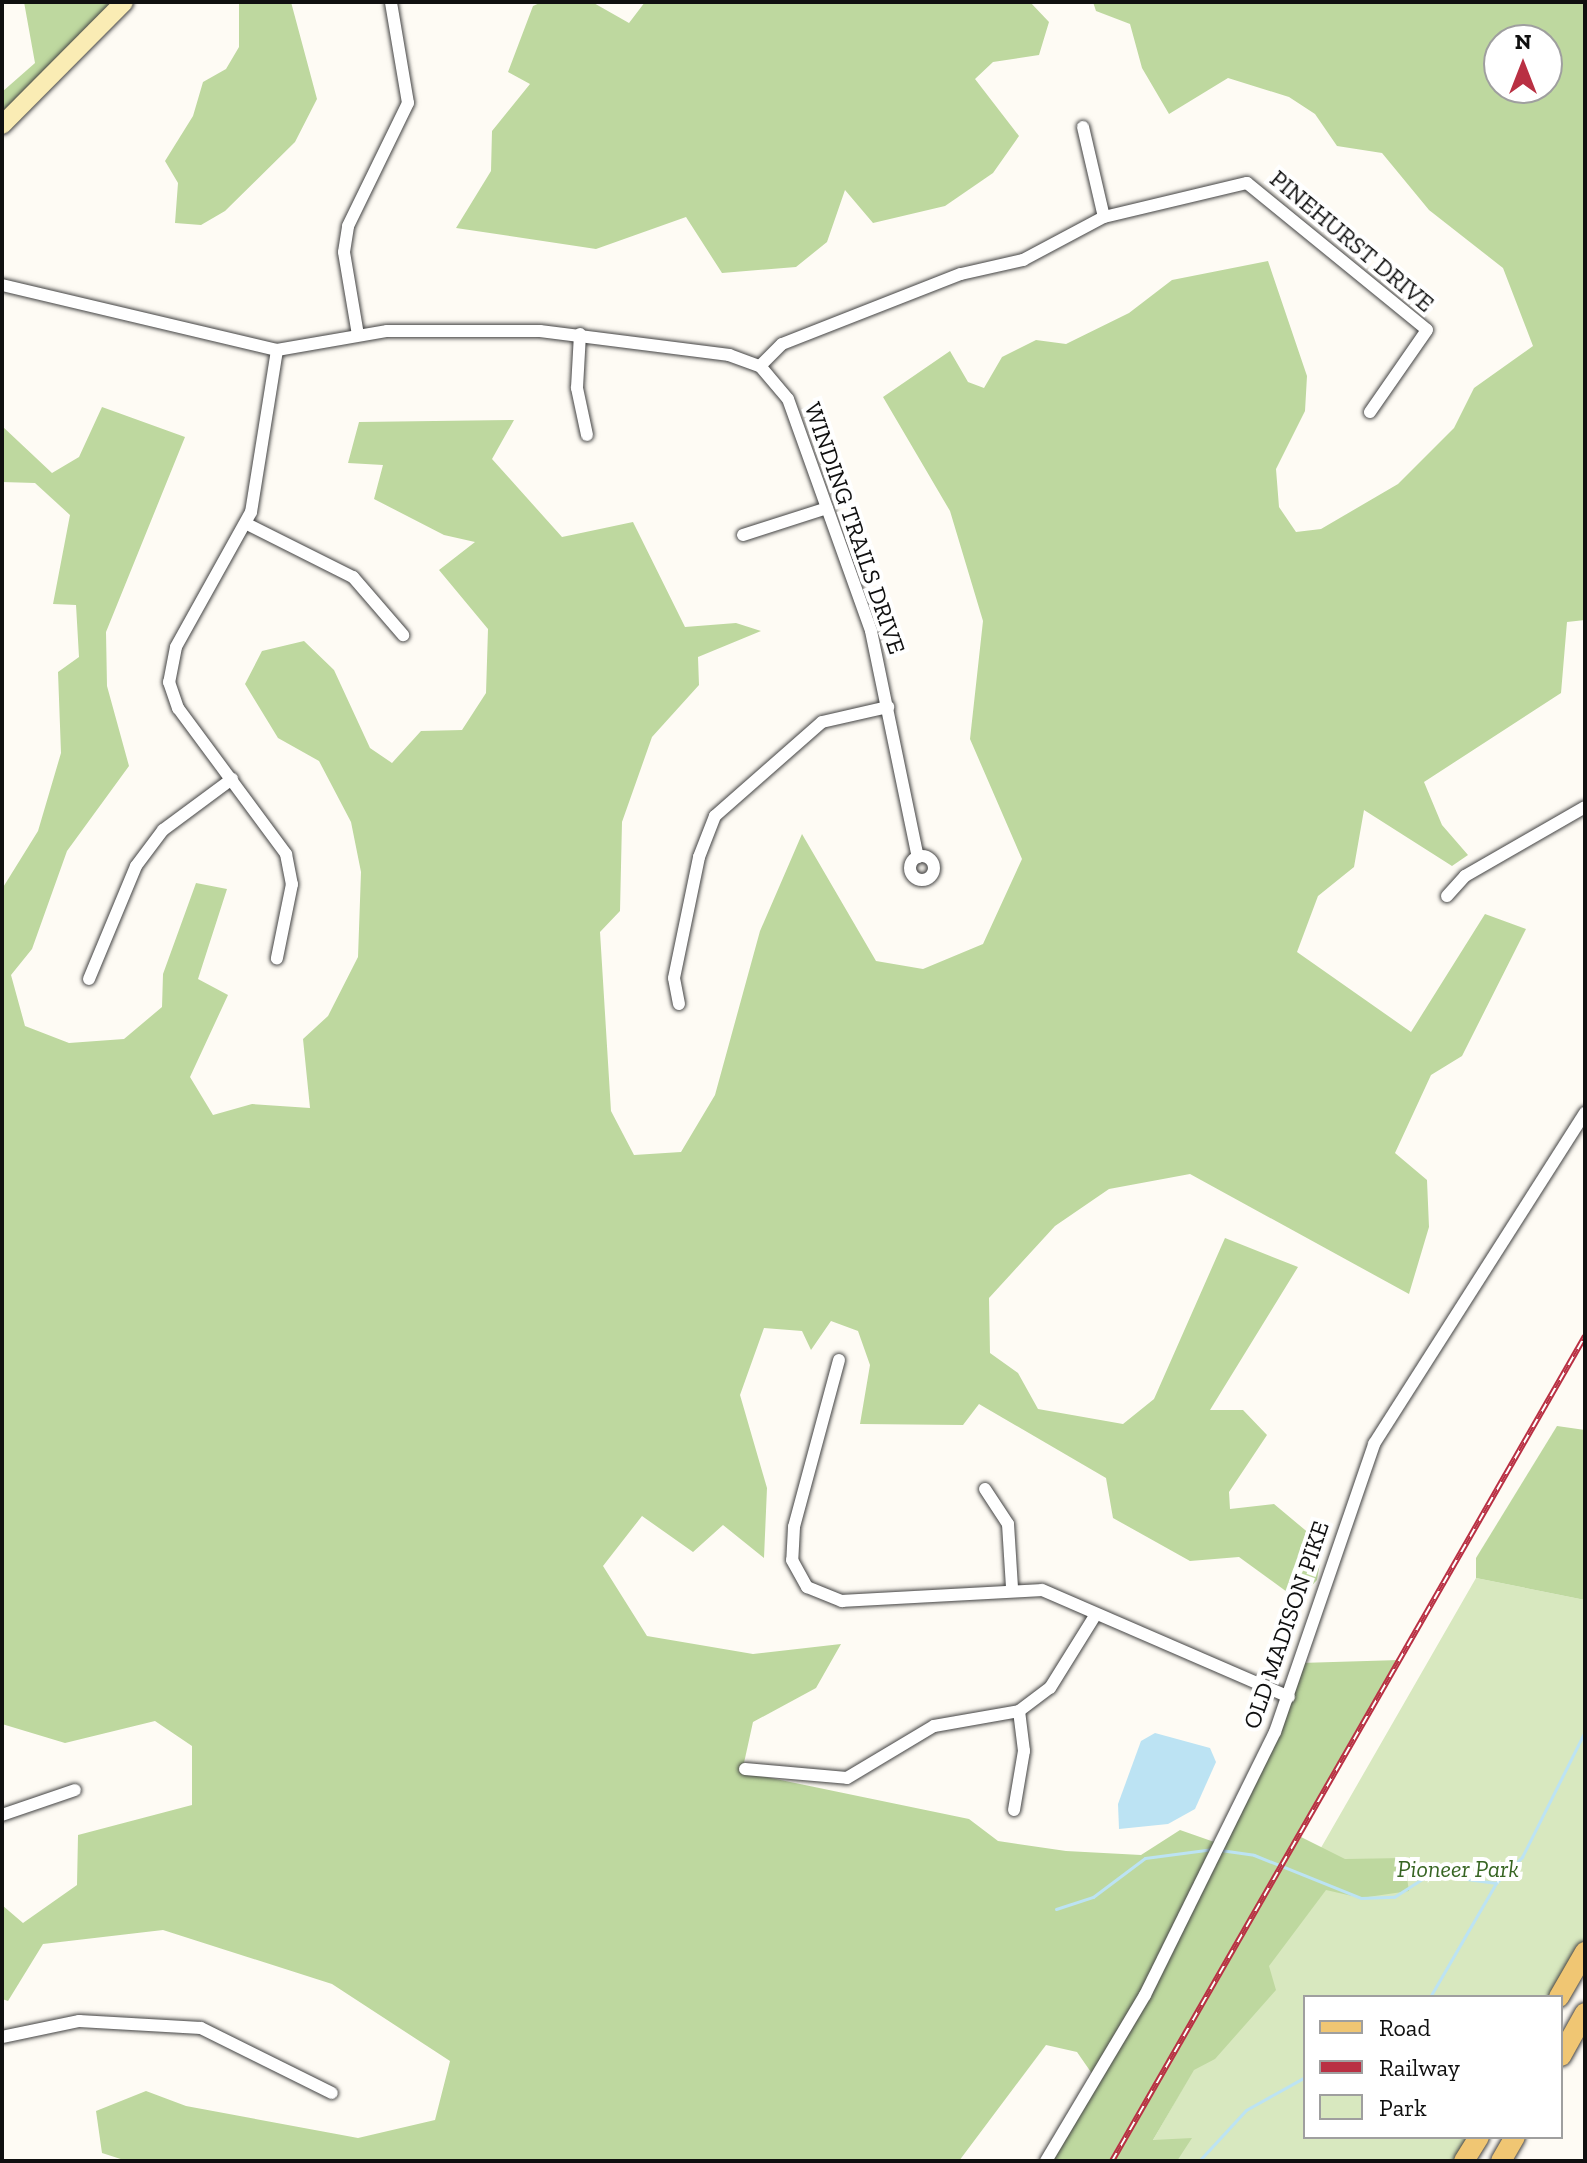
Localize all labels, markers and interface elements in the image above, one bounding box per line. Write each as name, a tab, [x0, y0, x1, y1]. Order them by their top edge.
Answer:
north arrow	[1483, 24, 1563, 104]
text: N	[1515, 28, 1531, 55]
street label: PINEHURST DRIVE	[1264, 164, 1440, 318]
street label: WINDING TRAILS DRIVE	[798, 398, 912, 658]
street label: OLD MADISON PIKE	[1237, 1517, 1335, 1733]
park label: Pioneer Park	[1397, 1855, 1519, 1883]
legend	[1303, 1995, 1563, 2139]
text: Road	[1379, 2013, 1431, 2042]
text: Railway	[1379, 2053, 1460, 2082]
text: Park	[1379, 2093, 1427, 2122]

